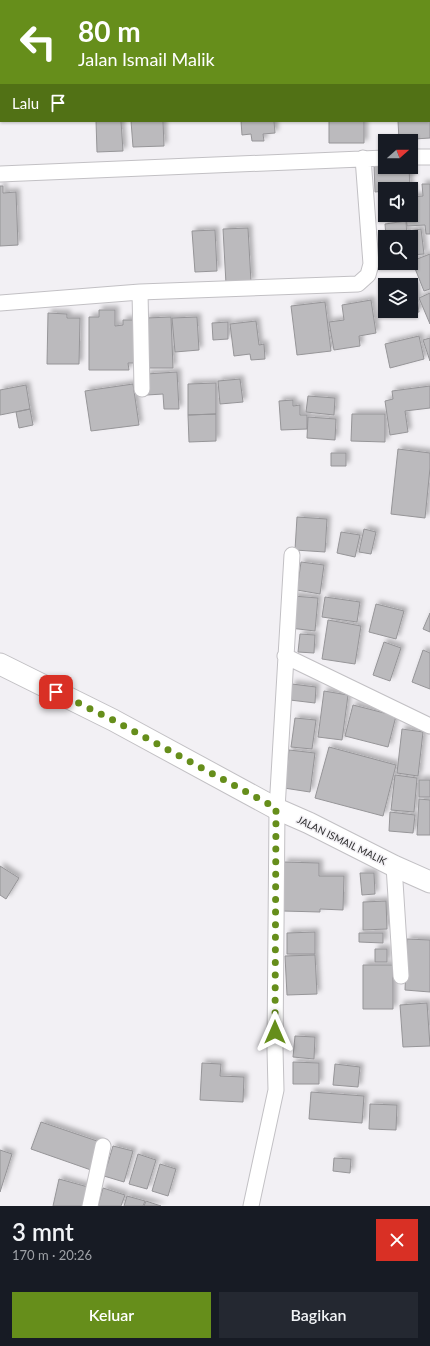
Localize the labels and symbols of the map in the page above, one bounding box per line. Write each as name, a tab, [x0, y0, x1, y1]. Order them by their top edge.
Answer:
north arrow	[378, 134, 418, 174]
pin	[39, 675, 73, 709]
street label: JALAN ISMAIL MALIK	[295, 813, 389, 867]
position arrow	[254, 1011, 296, 1053]

